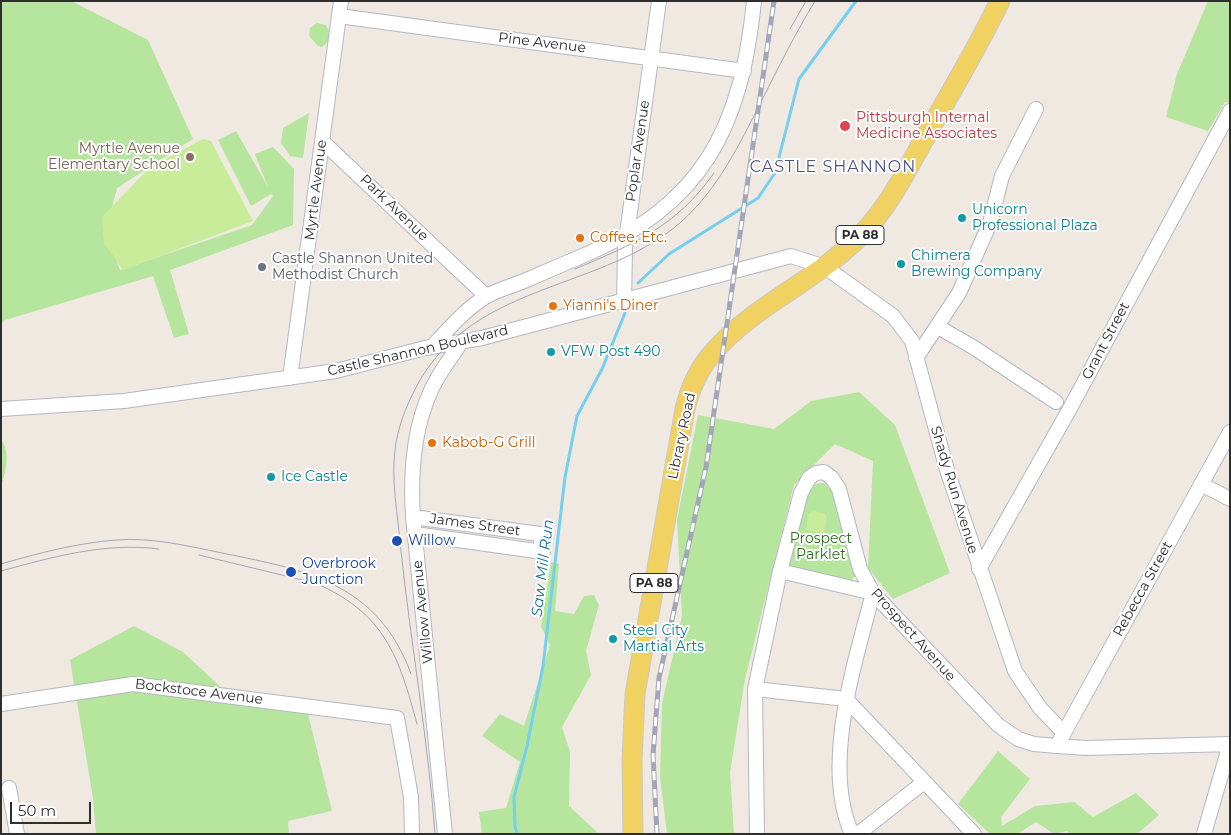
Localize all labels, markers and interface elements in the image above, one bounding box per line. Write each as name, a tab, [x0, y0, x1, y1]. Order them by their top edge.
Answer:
street label: Pine Avenue	[497, 29, 587, 57]
street label: Poplar Avenue	[623, 99, 653, 203]
place label: Pittsburgh Internal Medicine Associates	[856, 110, 997, 142]
marker: Pittsburgh Internal Medicine Associates	[838, 119, 852, 133]
street label: Myrtle Avenue	[301, 139, 331, 241]
place label: Myrtle Avenue Elementary School	[48, 141, 180, 174]
marker: Myrtle Avenue Elementary School	[184, 151, 196, 163]
district label: CASTLE SHANNON	[748, 157, 918, 177]
street label: Park Avenue	[356, 171, 432, 245]
place label: Unicorn Professional Plaza	[972, 202, 1098, 234]
marker: Unicorn Professional Plaza	[956, 212, 968, 224]
road number: PA 88	[836, 226, 884, 244]
place label: Coffee, Etc.	[590, 230, 667, 246]
marker: Coffee, Etc.	[574, 232, 586, 244]
place label: Chimera Brewing Company	[911, 248, 1042, 280]
place label: Castle Shannon United Methodist Church	[272, 251, 433, 284]
marker: Chimera Brewing Company	[895, 258, 907, 270]
marker: Castle Shannon United Methodist Church	[256, 261, 268, 273]
place label: Yianni's Diner	[563, 298, 659, 314]
street label: Grant Street	[1079, 299, 1133, 383]
marker: Yianni's Diner	[547, 300, 559, 312]
street label: Castle Shannon Boulevard	[326, 322, 510, 380]
place label: VFW Post 490	[561, 344, 660, 360]
marker: VFW Post 490	[545, 346, 557, 358]
street label: Library Road	[665, 391, 699, 481]
street label: Shady Run Avenue	[927, 424, 981, 556]
place label: Kabob-G Grill	[442, 435, 535, 451]
marker: Kabob-G Grill	[426, 437, 438, 449]
place label: Ice Castle	[281, 469, 348, 485]
marker: Ice Castle	[265, 471, 277, 483]
street label: James Street	[429, 510, 521, 540]
water label: Saw Mill Run	[528, 518, 558, 618]
park label: Prospect Parklet	[790, 531, 852, 564]
place label: Willow	[408, 533, 455, 549]
marker: Willow	[390, 534, 404, 548]
street label: Rebecca Street	[1110, 538, 1176, 640]
place label: Overbrook Junction	[302, 556, 376, 588]
street label: Willow Avenue	[409, 559, 437, 665]
marker: Overbrook Junction	[284, 565, 298, 579]
road number: PA 88	[630, 574, 678, 592]
street label: Prospect Avenue	[867, 585, 959, 685]
place label: Steel City Martial Arts	[623, 623, 704, 656]
marker: Steel City Martial Arts	[607, 633, 619, 645]
street label: Bockstoce Avenue	[134, 676, 264, 708]
scale bar	[12, 792, 94, 824]
text: 50 m	[18, 801, 56, 820]

